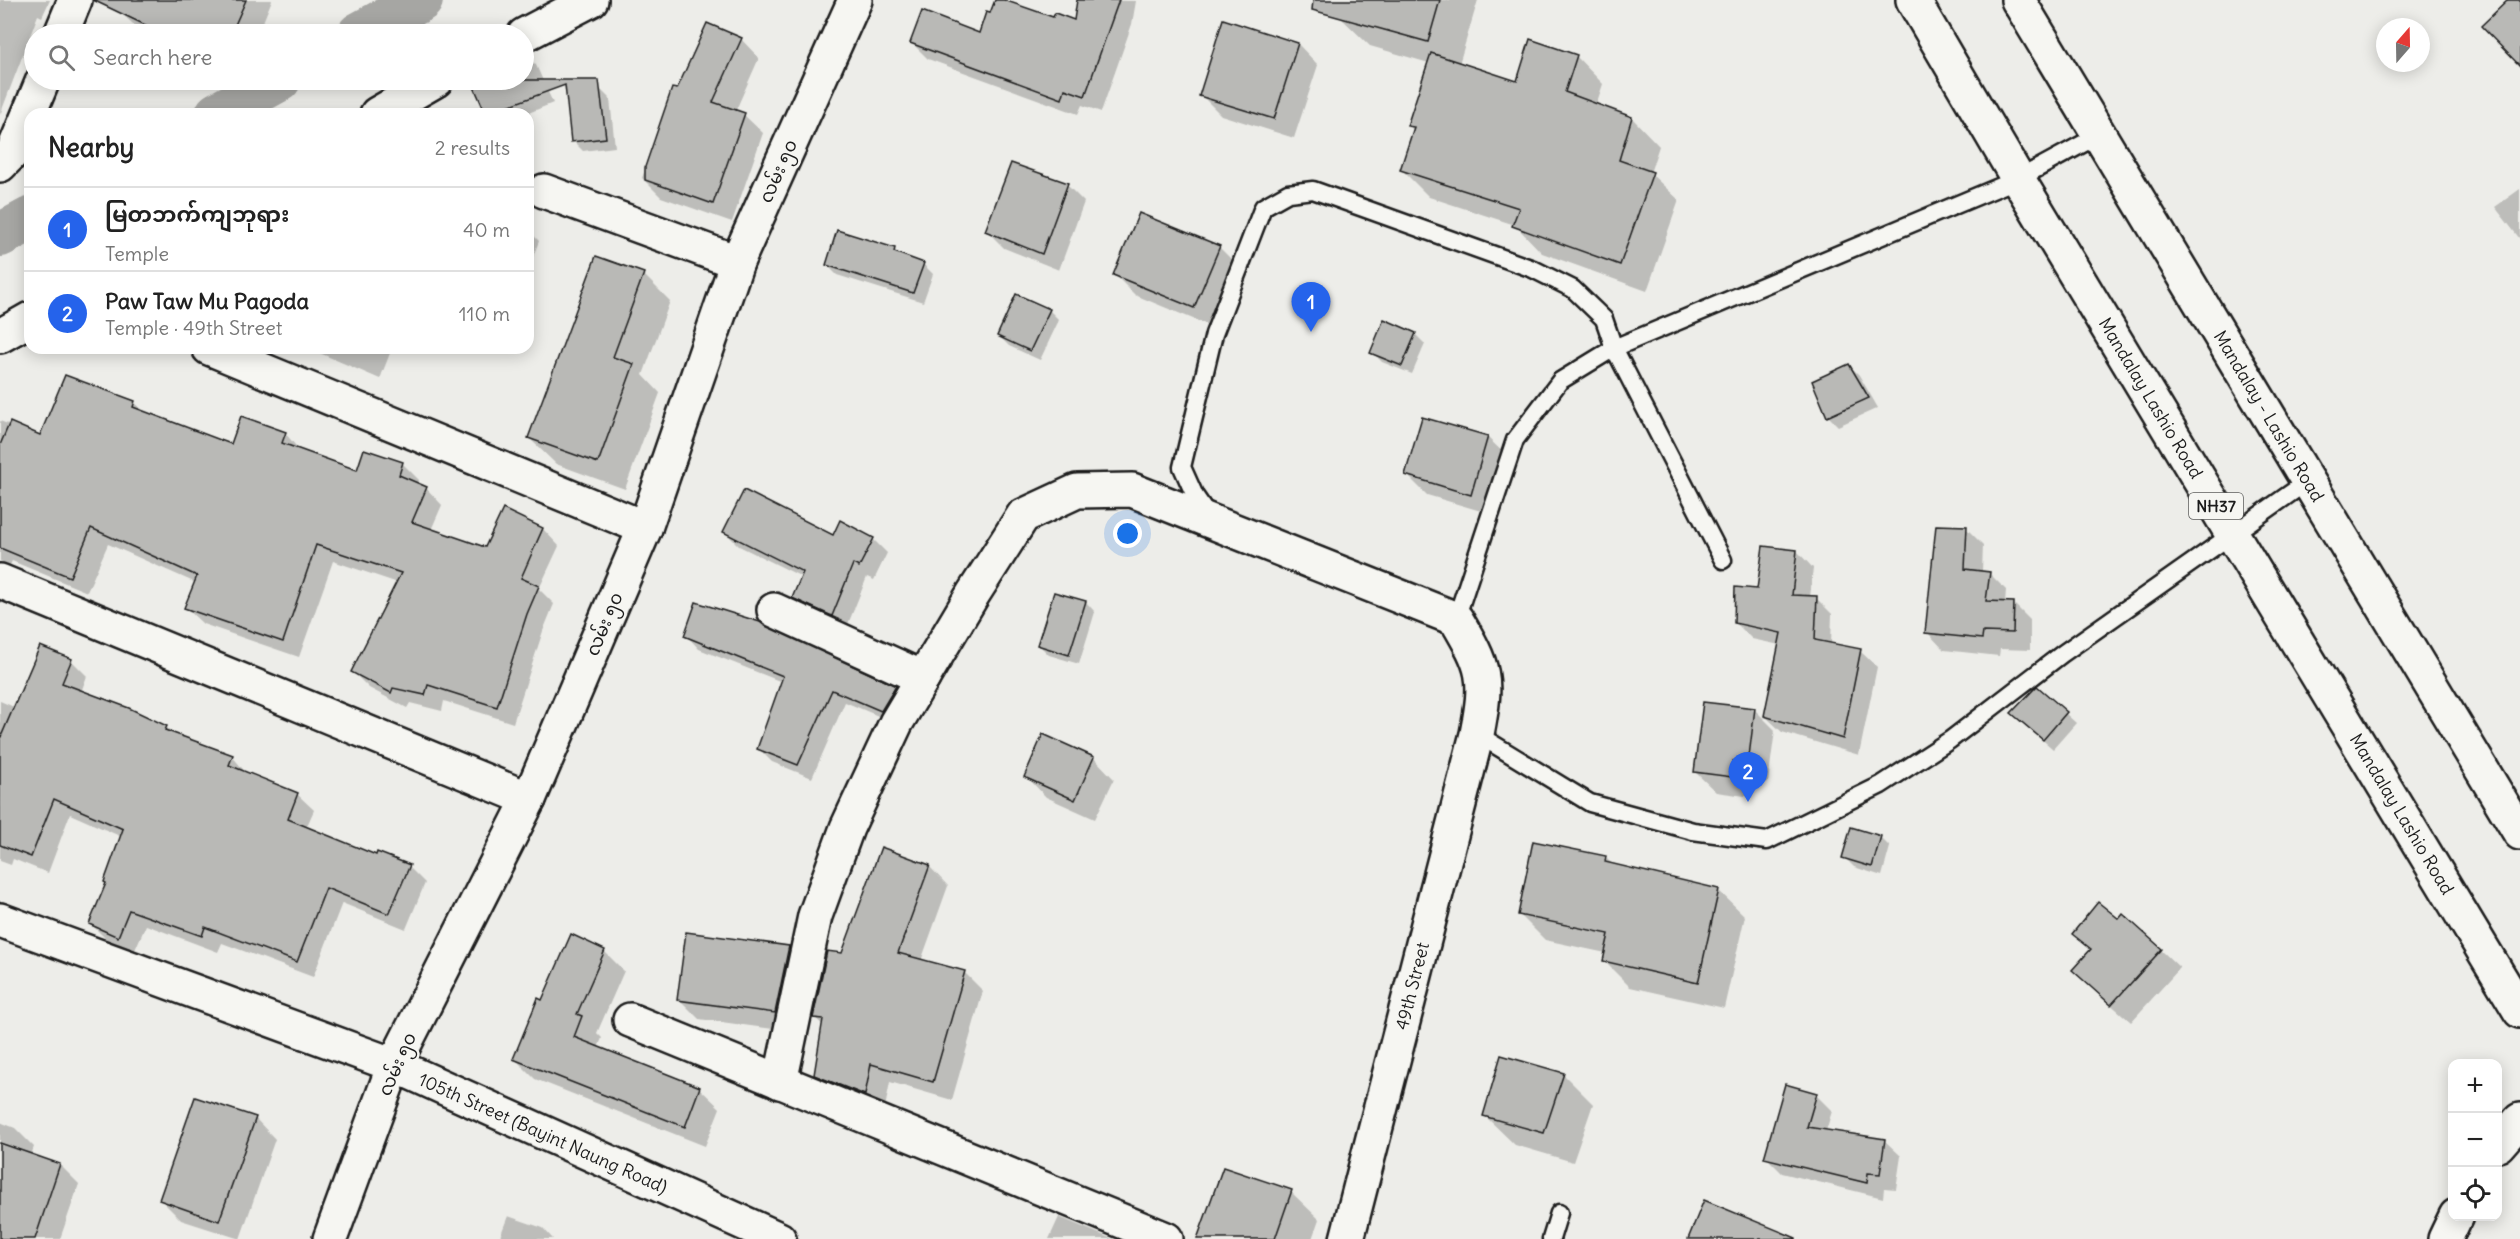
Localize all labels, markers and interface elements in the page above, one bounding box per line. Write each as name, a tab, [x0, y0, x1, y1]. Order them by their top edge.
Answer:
north arrow	[2376, 18, 2430, 72]
search box	[24, 24, 534, 90]
icon: search	[45, 41, 78, 74]
text: Search here	[93, 43, 212, 71]
text: Nearby	[48, 131, 134, 164]
text: 2 results	[435, 135, 510, 160]
street label: လမ်း ၅၀	[753, 135, 806, 208]
text: မြတဘက်ကျဘုရား	[105, 200, 289, 228]
text: 1	[64, 217, 71, 242]
text: 40 m	[463, 217, 510, 242]
text: Temple	[105, 241, 169, 266]
pin: 1	[1292, 282, 1330, 332]
text: Paw Taw Mu Pagoda	[105, 287, 309, 315]
text: 2	[62, 301, 73, 326]
text: 110 m	[459, 301, 510, 326]
street label: Mandalay Lashio Road	[2094, 313, 2208, 483]
text: Temple · 49th Street	[105, 315, 282, 340]
street label: Mandalay - Lashio Road	[2209, 326, 2330, 506]
road number: NH37	[2189, 493, 2243, 519]
your location	[1113, 519, 1142, 548]
street label: လမ်း ၅၀	[579, 588, 631, 661]
street label: Mandalay Lashio Road	[2345, 729, 2459, 899]
pin: 2	[1728, 752, 1768, 802]
street label: 49th Street	[1390, 940, 1434, 1032]
street label: လမ်း ၅၀	[372, 1028, 425, 1101]
map controls	[2448, 1059, 2502, 1221]
button: +	[2448, 1059, 2502, 1113]
street label: 105th Street (Bayint Naung Road)	[415, 1068, 671, 1198]
button: −	[2448, 1113, 2502, 1167]
button: locate	[2448, 1167, 2502, 1221]

